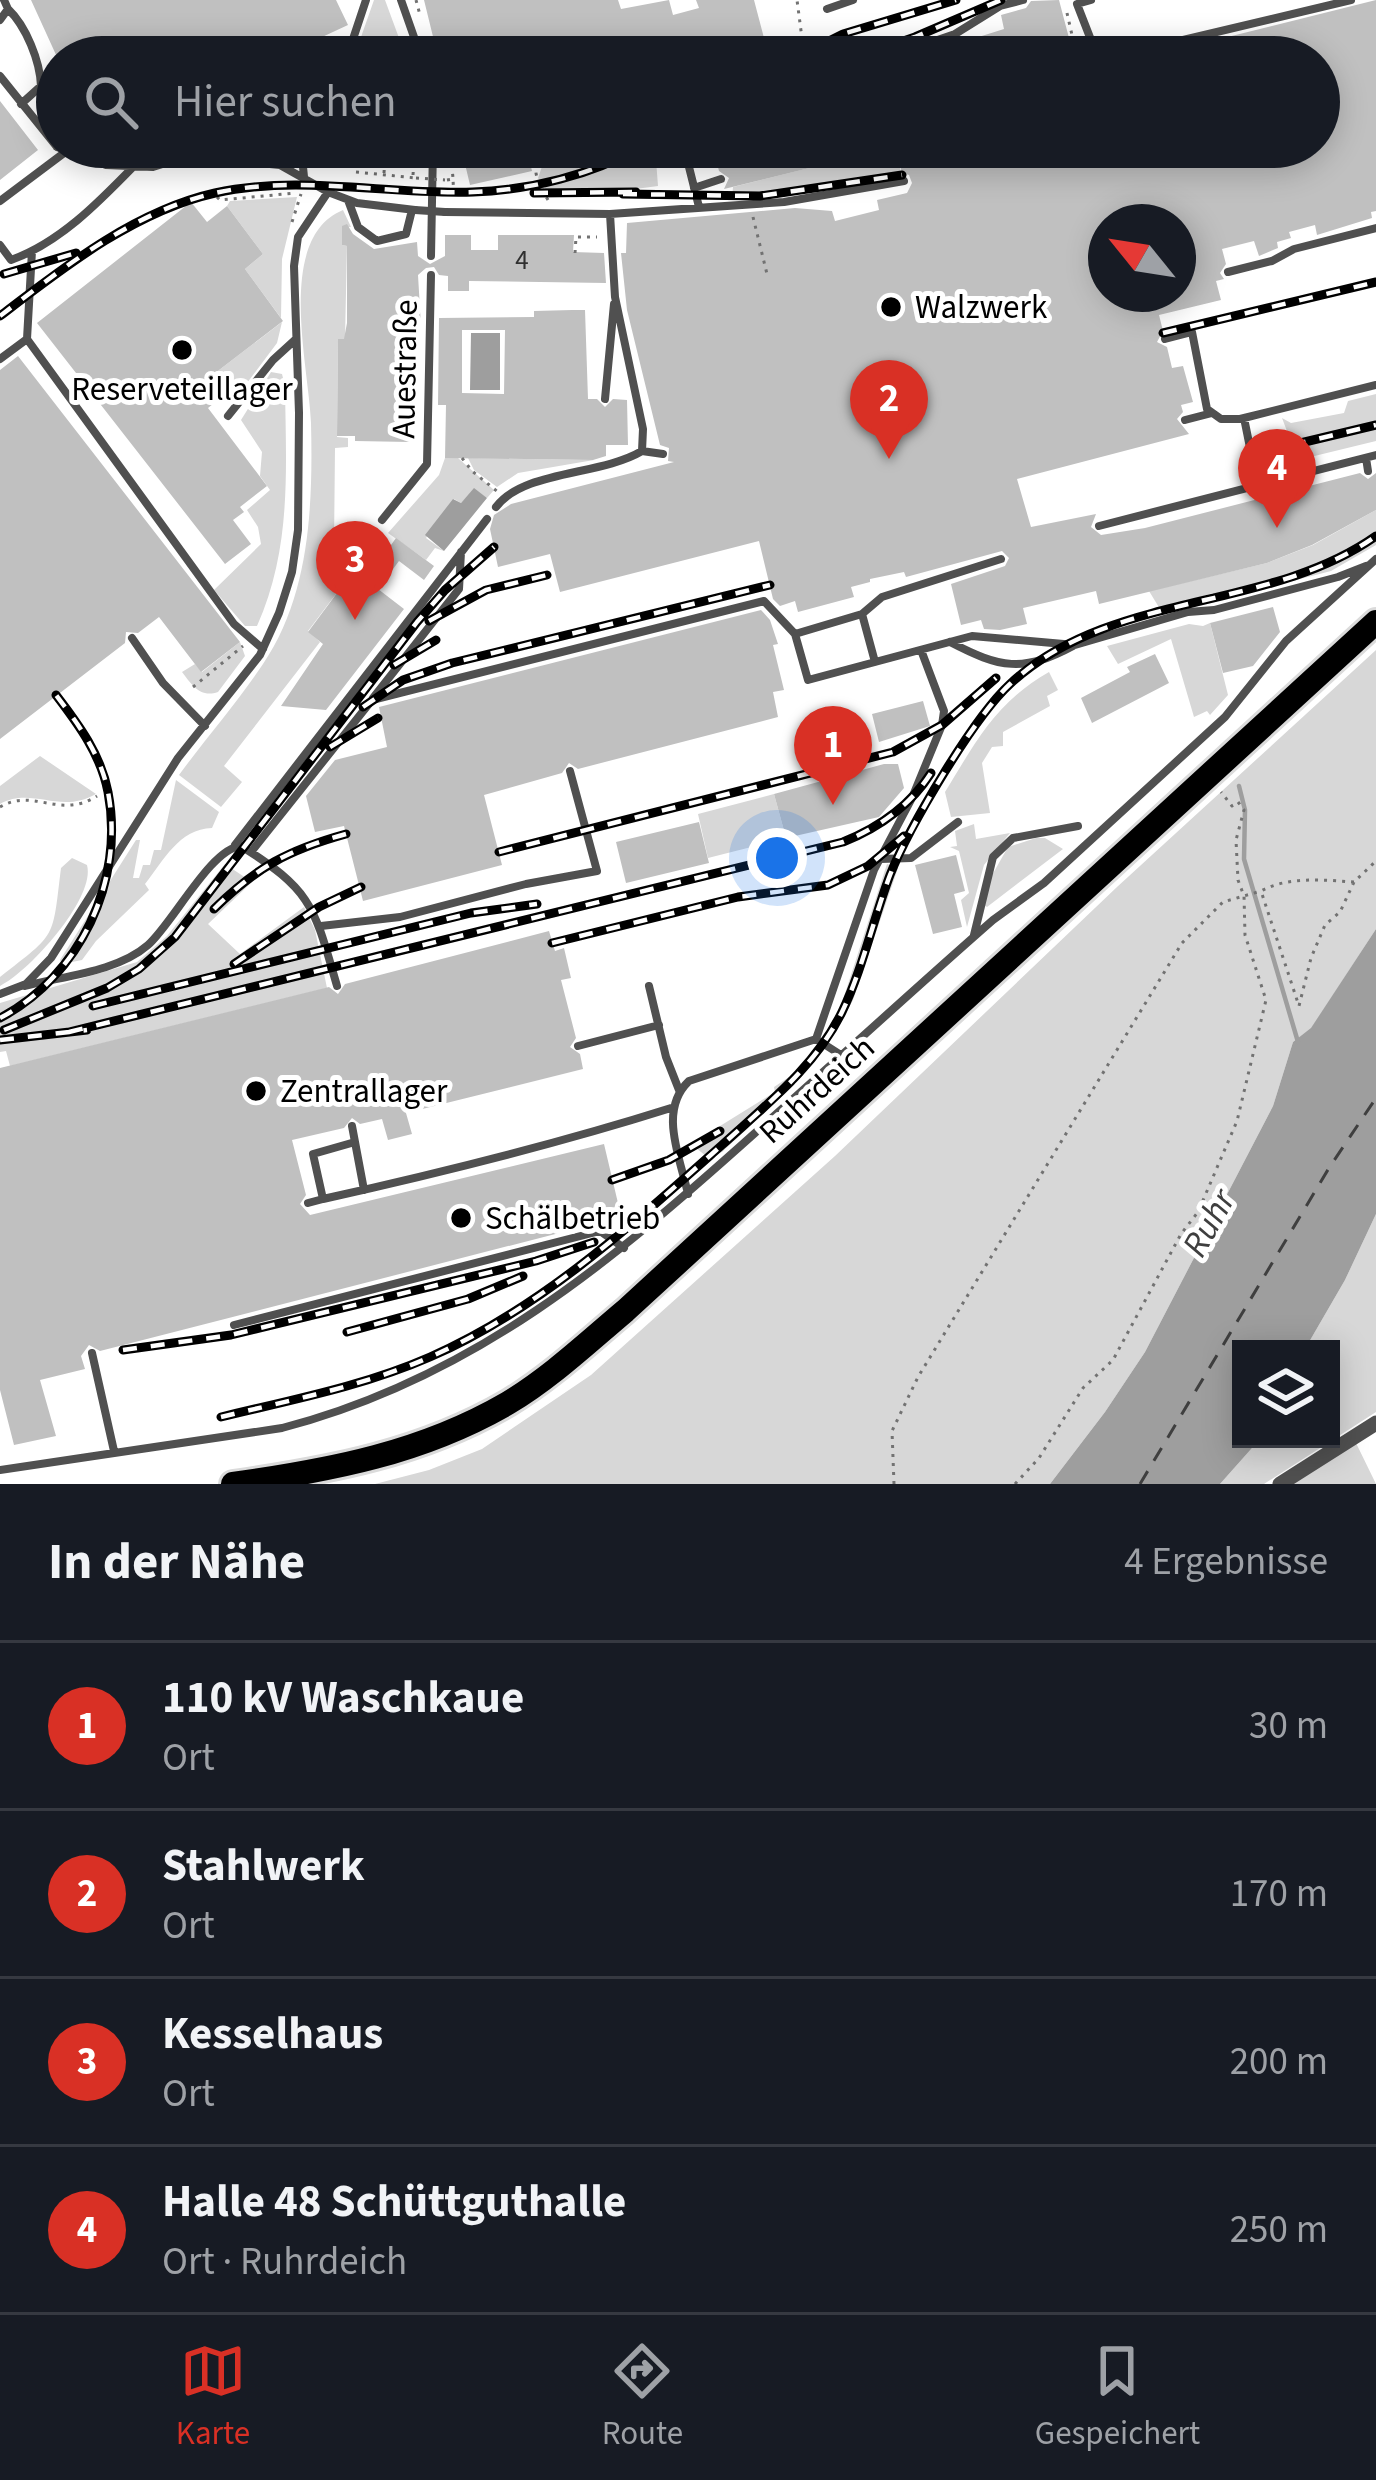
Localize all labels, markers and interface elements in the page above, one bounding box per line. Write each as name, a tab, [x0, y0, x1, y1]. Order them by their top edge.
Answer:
search box	[36, 36, 1340, 168]
icon: search	[78, 69, 144, 135]
text: Hier suchen	[174, 70, 397, 134]
north arrow	[1088, 204, 1196, 312]
house number: 4	[515, 241, 529, 280]
place label: Walzwerk	[915, 284, 1048, 331]
marker: Walzwerk	[878, 294, 904, 320]
street label: Auestraße	[380, 299, 430, 439]
marker: Reserveteillager	[169, 337, 195, 363]
pin: 2	[850, 360, 928, 459]
place label: Reserveteillager	[71, 366, 293, 413]
pin: 4	[1238, 429, 1316, 528]
pin: 3	[316, 521, 394, 620]
pin: 1	[794, 706, 872, 805]
your location	[747, 828, 807, 888]
street label: Ruhrdeich	[749, 1025, 885, 1155]
place label: Zentrallager	[280, 1068, 448, 1115]
marker: Zentrallager	[243, 1078, 269, 1104]
water label: Ruhr	[1170, 1179, 1249, 1266]
place label: Schälbetrieb	[485, 1195, 660, 1242]
marker: Schälbetrieb	[448, 1205, 474, 1231]
map controls	[1232, 1340, 1340, 1448]
button: layers	[1232, 1340, 1340, 1448]
text: In der Nähe	[48, 1526, 305, 1598]
text: 4 Ergebnisse	[1124, 1534, 1328, 1590]
text: 110 kV Waschkaue	[162, 1666, 524, 1730]
text: 1	[77, 1698, 97, 1754]
text: 30 m	[1249, 1698, 1328, 1754]
text: Ort	[162, 1730, 215, 1786]
text: Stahlwerk	[162, 1834, 365, 1898]
text: 2	[77, 1866, 97, 1922]
text: 170 m	[1230, 1866, 1328, 1922]
text: Ort	[162, 1898, 215, 1954]
text: Kesselhaus	[162, 2002, 383, 2066]
text: 3	[77, 2034, 97, 2090]
text: 200 m	[1230, 2034, 1328, 2090]
text: Ort	[162, 2066, 215, 2122]
text: Halle 48 Schüttguthalle	[162, 2170, 626, 2234]
text: 4	[77, 2202, 97, 2258]
text: 250 m	[1230, 2202, 1328, 2258]
text: Ort · Ruhrdeich	[162, 2234, 407, 2290]
tab: Karte	[176, 2338, 250, 2457]
tab: Route	[602, 2338, 683, 2457]
tab: Gespeichert	[1035, 2338, 1200, 2457]

